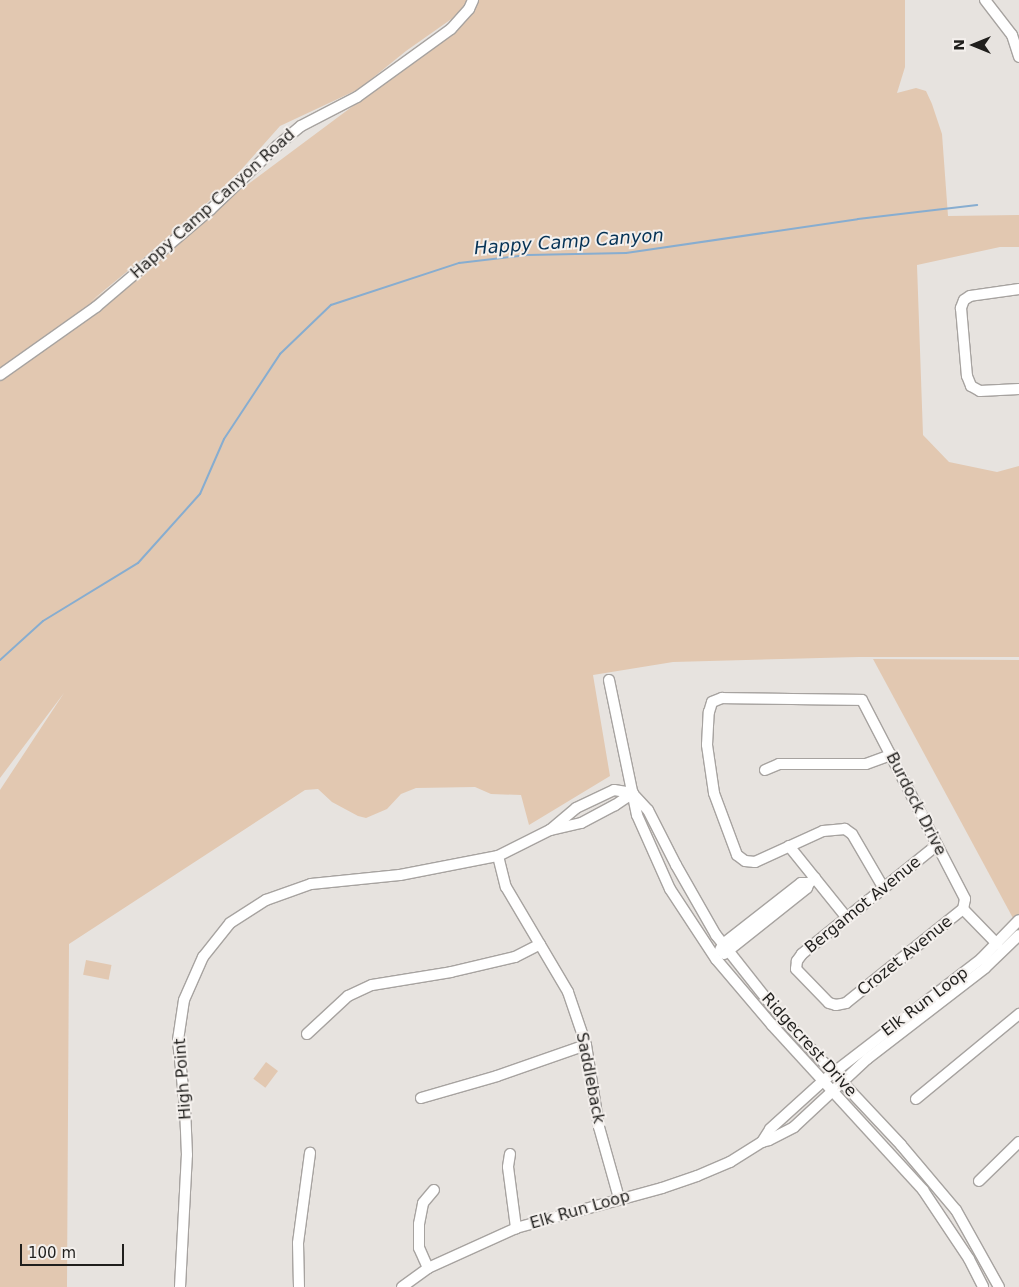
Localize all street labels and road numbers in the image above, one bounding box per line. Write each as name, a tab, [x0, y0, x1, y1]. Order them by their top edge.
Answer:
street label: Happy Camp Canyon Road	[127, 125, 299, 283]
street label: Burdock Drive	[882, 749, 950, 859]
street label: Bergamot Avenue	[801, 852, 925, 958]
street label: Crozet Avenue	[854, 912, 956, 1000]
street label: Elk Run Loop	[878, 963, 972, 1041]
street label: Ridgecrest Drive	[757, 989, 861, 1101]
street label: Saddleback	[572, 1031, 608, 1125]
street label: High Point	[171, 1038, 195, 1120]
street label: Elk Run Loop	[528, 1187, 632, 1233]

